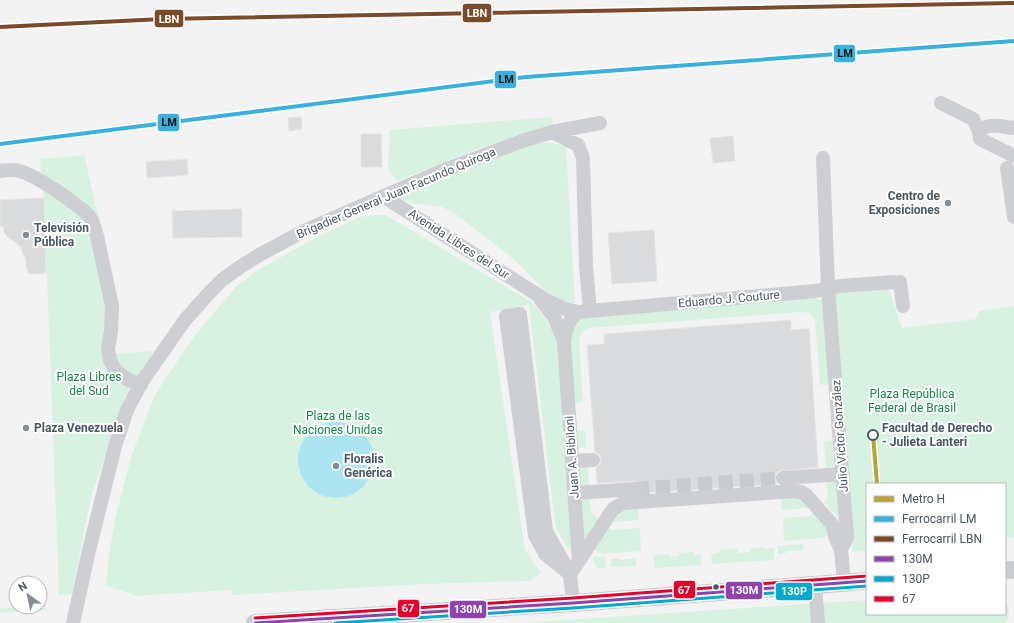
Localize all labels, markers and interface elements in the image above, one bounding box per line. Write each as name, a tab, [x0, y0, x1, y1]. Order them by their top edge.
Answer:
line badge: LBN	[462, 3, 492, 23]
text: LBN	[467, 7, 488, 20]
line badge: LBN	[154, 9, 184, 28]
text: LBN	[159, 13, 180, 26]
line badge: LM	[833, 44, 856, 63]
text: LM	[837, 47, 853, 60]
line badge: LM	[494, 70, 517, 89]
text: LM	[498, 73, 514, 86]
line badge: LM	[157, 113, 180, 132]
text: LM	[161, 116, 177, 129]
street label: Brigadier General Juan Facundo Quiroga	[294, 145, 498, 241]
place label: Centro de Exposiciones	[869, 189, 941, 217]
marker: Centro de Exposiciones	[943, 198, 953, 208]
street label: Avenida Libres del Sur	[406, 206, 512, 282]
place label: Televisión Pública	[34, 221, 89, 249]
marker: Televisión Pública	[21, 230, 31, 240]
street label: Eduardo J. Couture	[678, 288, 780, 310]
park label: Plaza Libres del Sud	[56, 370, 122, 398]
street label: Julio Víctor González	[829, 379, 851, 493]
park label: Plaza República Federal de Brasil	[868, 387, 956, 415]
park label: Plaza de las Naciones Unidas	[293, 409, 383, 437]
street label: Juan A. Bibiloni	[562, 415, 582, 499]
place label: Plaza Venezuela	[34, 421, 124, 435]
place label: Facultad de Derecho - Julieta Lanteri	[882, 421, 992, 449]
marker: Plaza Venezuela	[21, 423, 31, 433]
marker: Facultad de Derecho - Julieta Lanteri	[867, 429, 879, 441]
place label: Floralis Genérica	[344, 452, 393, 480]
marker: Floralis Genérica	[331, 461, 341, 471]
legend	[866, 483, 1006, 615]
text: Metro H	[902, 492, 945, 506]
text: Ferrocarril LM	[902, 512, 976, 526]
text: Ferrocarril LBN	[902, 532, 982, 546]
text: 130M	[902, 552, 933, 566]
text: 130P	[902, 572, 930, 586]
north arrow	[8, 575, 48, 615]
text: N	[16, 579, 30, 595]
line badge: 67	[673, 580, 696, 599]
line badge: 130M	[725, 581, 763, 600]
unlabelled marker	[711, 582, 721, 592]
line badge: 130P	[775, 582, 813, 601]
text: 67	[678, 584, 690, 597]
text: 130M	[730, 584, 758, 597]
text: 130P	[781, 585, 807, 598]
text: 67	[902, 592, 916, 606]
line badge: 67	[397, 599, 420, 618]
line badge: 130M	[449, 600, 487, 619]
text: 67	[402, 602, 414, 615]
text: 130M	[454, 603, 482, 616]

